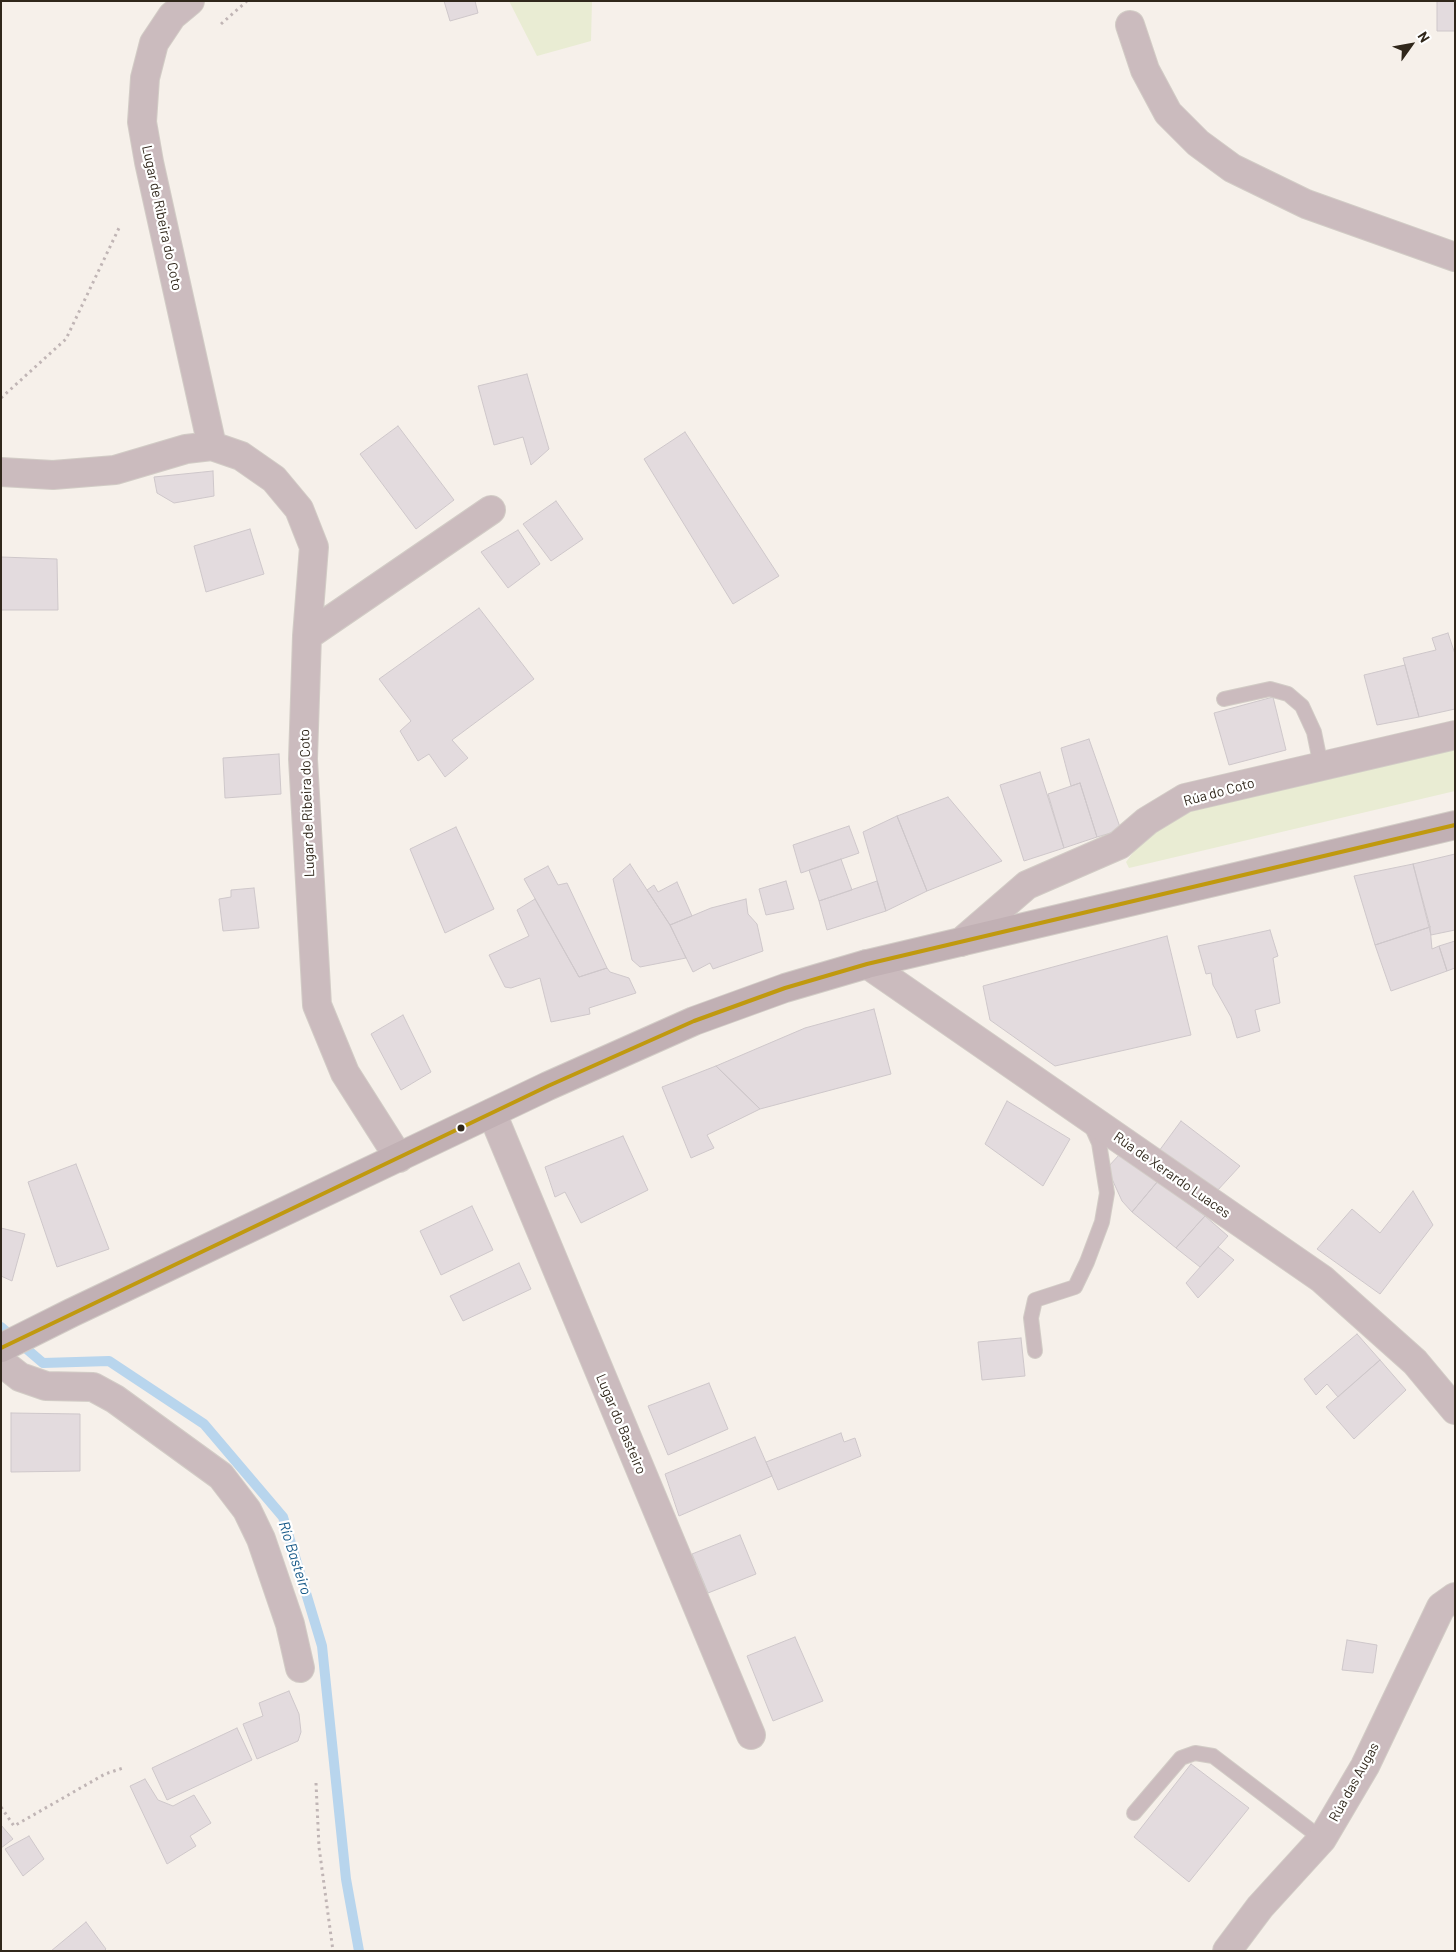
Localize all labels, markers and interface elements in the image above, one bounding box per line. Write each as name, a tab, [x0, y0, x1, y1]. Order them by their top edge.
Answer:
north arrow	[1386, 20, 1436, 70]
text: N	[1414, 28, 1434, 45]
street label: Lugar de Ribeira do Coto	[138, 144, 186, 292]
street label: Lugar de Ribeira do Coto	[296, 729, 318, 877]
street label: Rúa do Coto	[1182, 774, 1256, 810]
unlabelled marker	[456, 1123, 466, 1133]
street label: Rúa de Xerardo Luaces	[1110, 1128, 1234, 1222]
street label: Lugar do Basteiro	[592, 1371, 650, 1477]
water label: Río Basteiro	[275, 1519, 315, 1597]
street label: Rúa das Augas	[1325, 1740, 1383, 1824]

